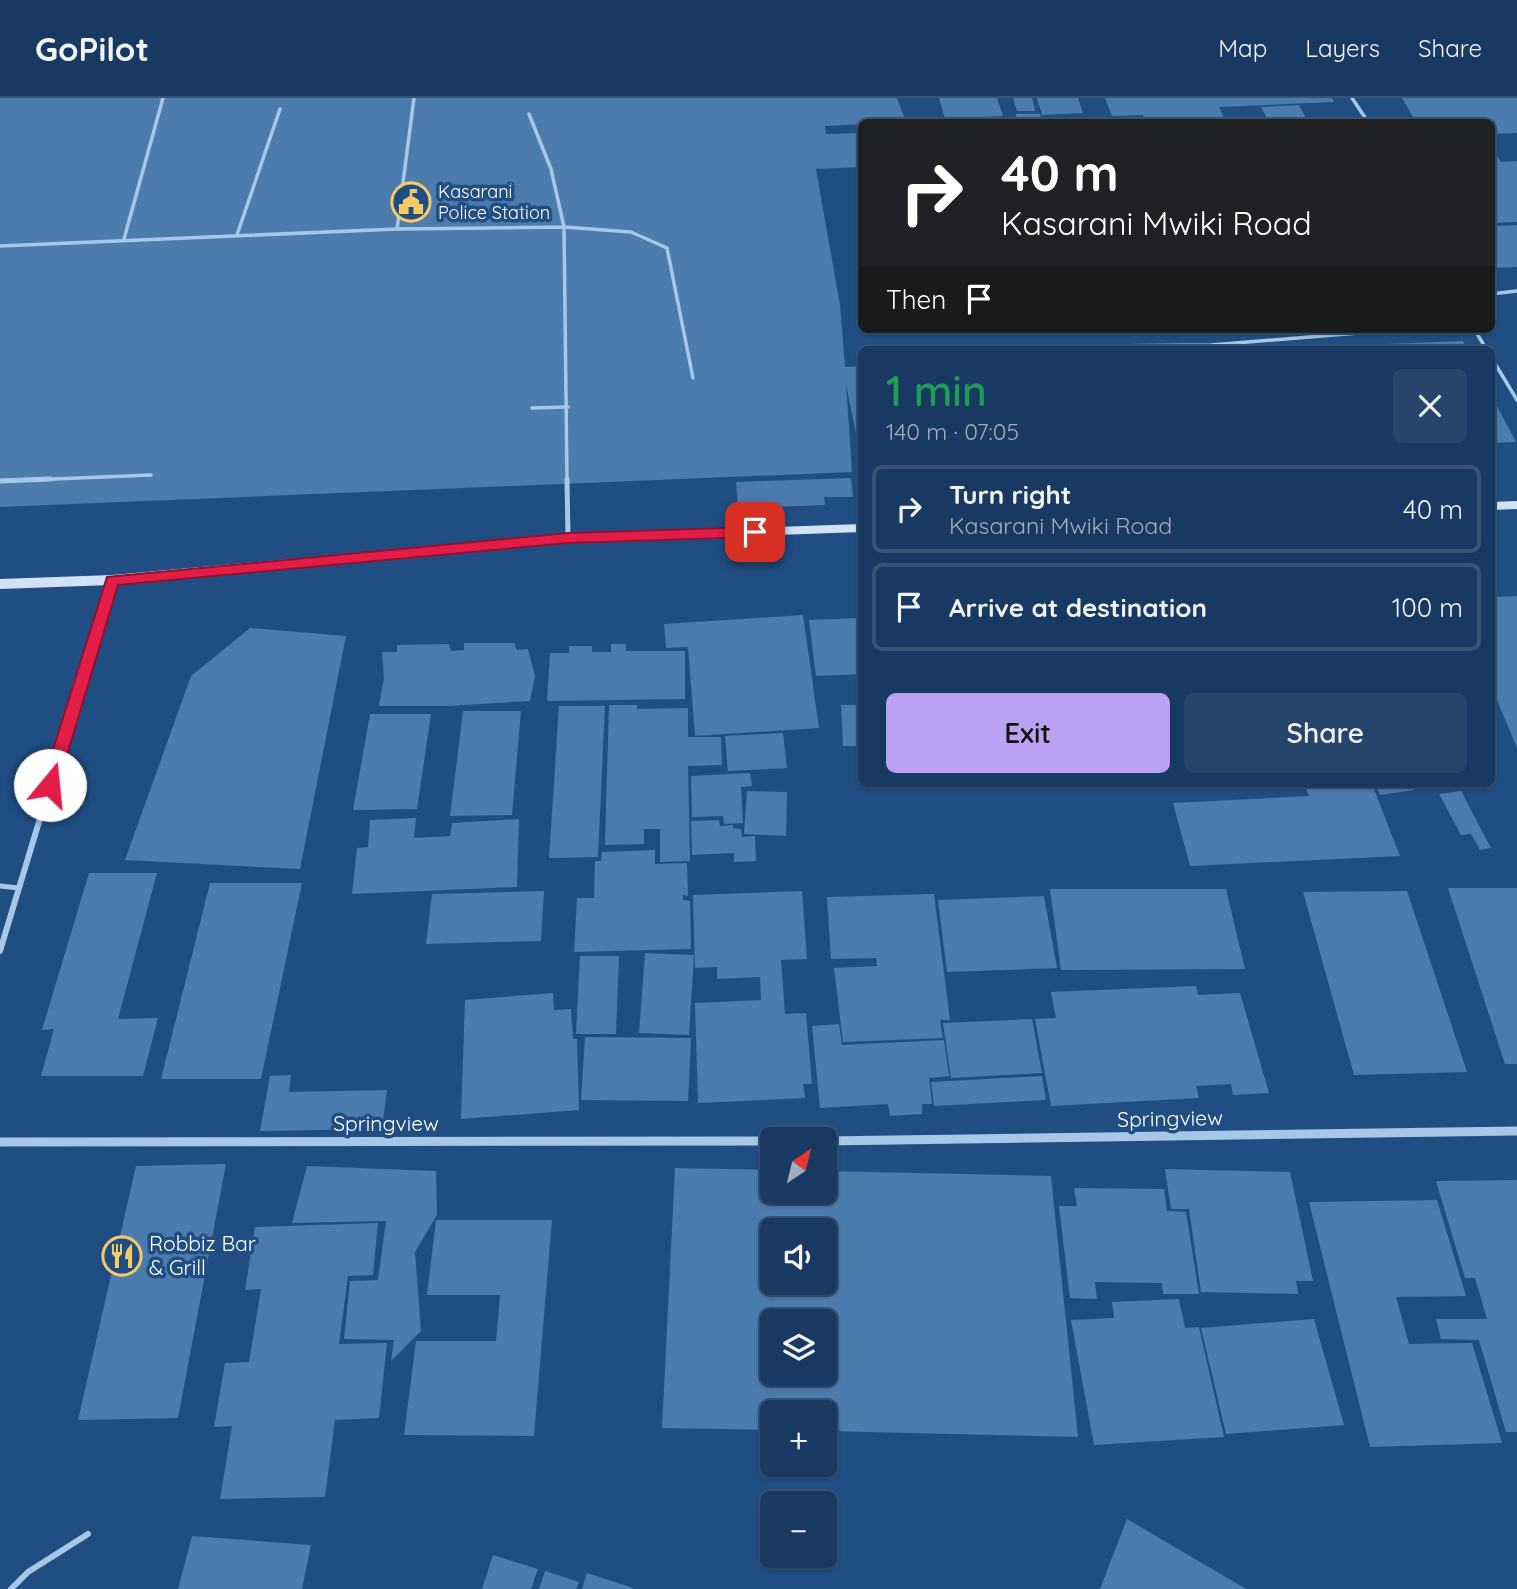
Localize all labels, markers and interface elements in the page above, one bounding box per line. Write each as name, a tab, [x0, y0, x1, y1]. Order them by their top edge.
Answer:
text: GoPilot	[35, 28, 149, 69]
text: Map	[1218, 33, 1267, 63]
text: Layers	[1305, 33, 1380, 63]
text: Share	[1418, 33, 1482, 63]
text: 40 m	[1001, 142, 1119, 203]
icon: right	[886, 147, 977, 238]
place label: Kasarani Police Station	[438, 180, 550, 224]
public building icon: Kasarani Police Station	[390, 181, 432, 223]
text: Kasarani Mwiki Road	[1001, 203, 1312, 243]
icon: arrive	[960, 280, 998, 318]
text: Then	[886, 283, 946, 316]
text: 1 min	[886, 364, 987, 417]
button: close	[1393, 369, 1467, 443]
text: 140 m · 07:05	[886, 417, 1019, 446]
text: Turn right	[949, 478, 1071, 511]
icon: right	[890, 490, 928, 528]
text: 40 m	[1403, 493, 1463, 526]
pin	[725, 502, 785, 562]
text: Kasarani Mwiki Road	[949, 511, 1172, 540]
icon: arrive	[736, 513, 774, 551]
icon: arrive	[890, 588, 928, 626]
text: Arrive at destination	[949, 591, 1207, 624]
text: 100 m	[1392, 591, 1463, 624]
button: Exit	[886, 693, 1170, 773]
button: Share	[1184, 693, 1467, 773]
position arrow	[13, 748, 87, 822]
street label: Springview	[1117, 1104, 1223, 1132]
street label: Springview	[333, 1110, 439, 1136]
north arrow	[760, 1127, 836, 1204]
map controls	[760, 1127, 837, 1568]
button: sound	[760, 1218, 837, 1295]
place label: Robbiz Bar & Grill	[149, 1230, 256, 1280]
restaurant icon: Robbiz Bar & Grill	[101, 1235, 143, 1277]
button: layers	[760, 1309, 837, 1386]
button: +	[760, 1400, 837, 1477]
button: −	[760, 1491, 837, 1568]

